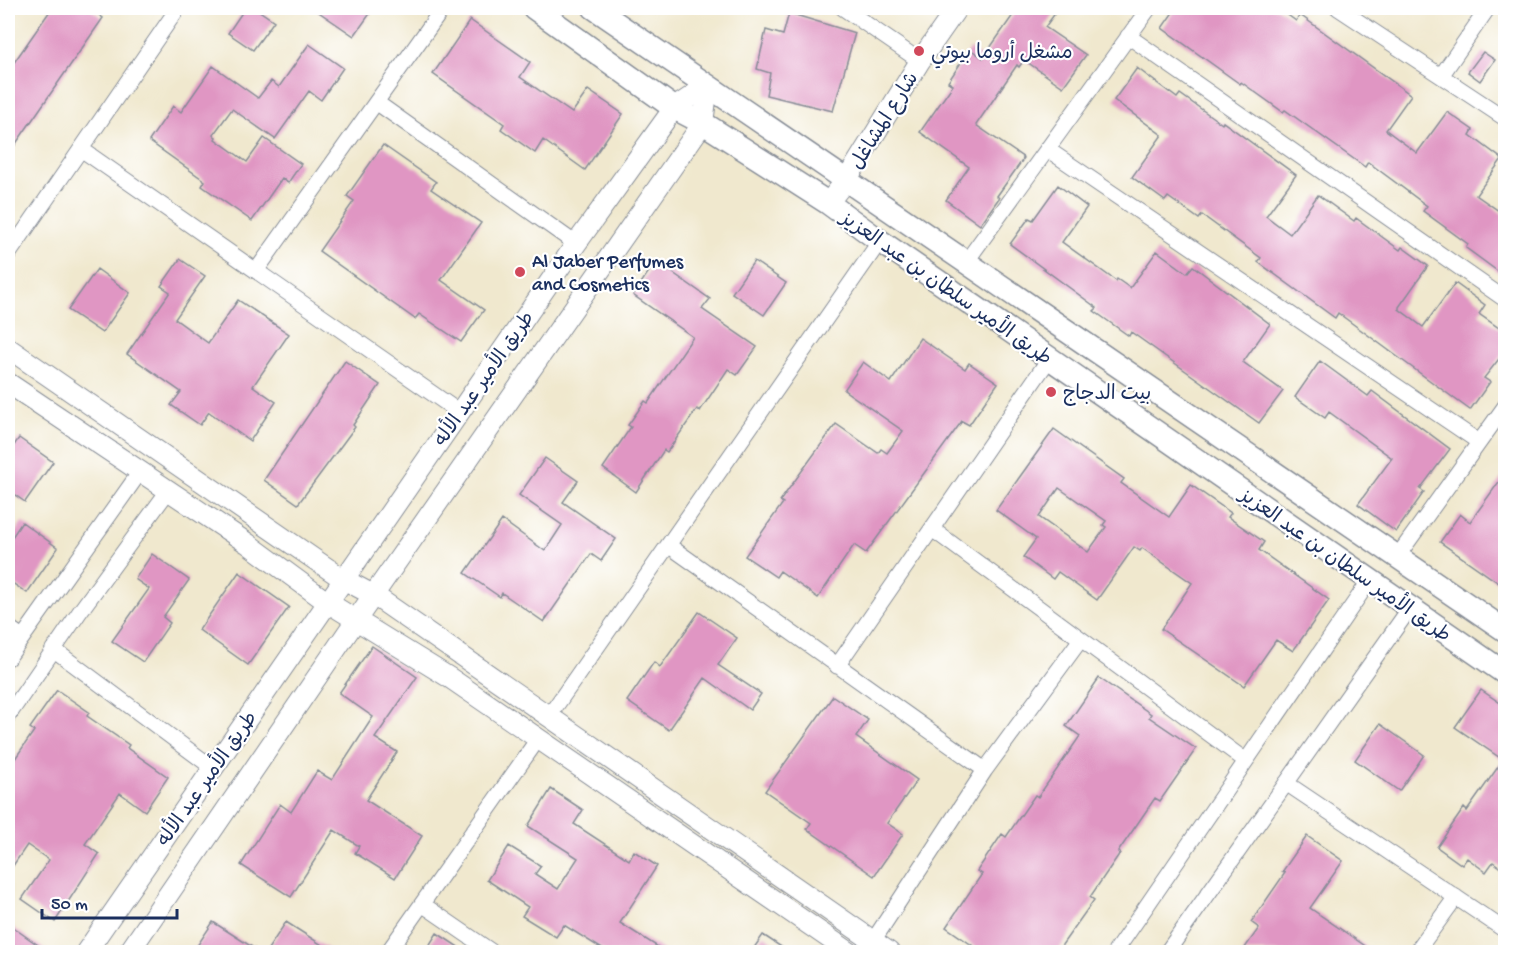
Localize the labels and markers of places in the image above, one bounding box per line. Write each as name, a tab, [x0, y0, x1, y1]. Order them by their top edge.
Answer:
place label: مشغل أروما بيوتي	[931, 40, 1073, 69]
marker: مشغل أروما بيوتي	[912, 44, 926, 58]
place label: Al Jaber Perfumes and Cosmetics	[532, 252, 684, 298]
marker: Al Jaber Perfumes and Cosmetics	[513, 265, 527, 279]
place label: بيت الدجاج	[1063, 383, 1151, 407]
marker: بيت الدجاج	[1044, 385, 1058, 399]

